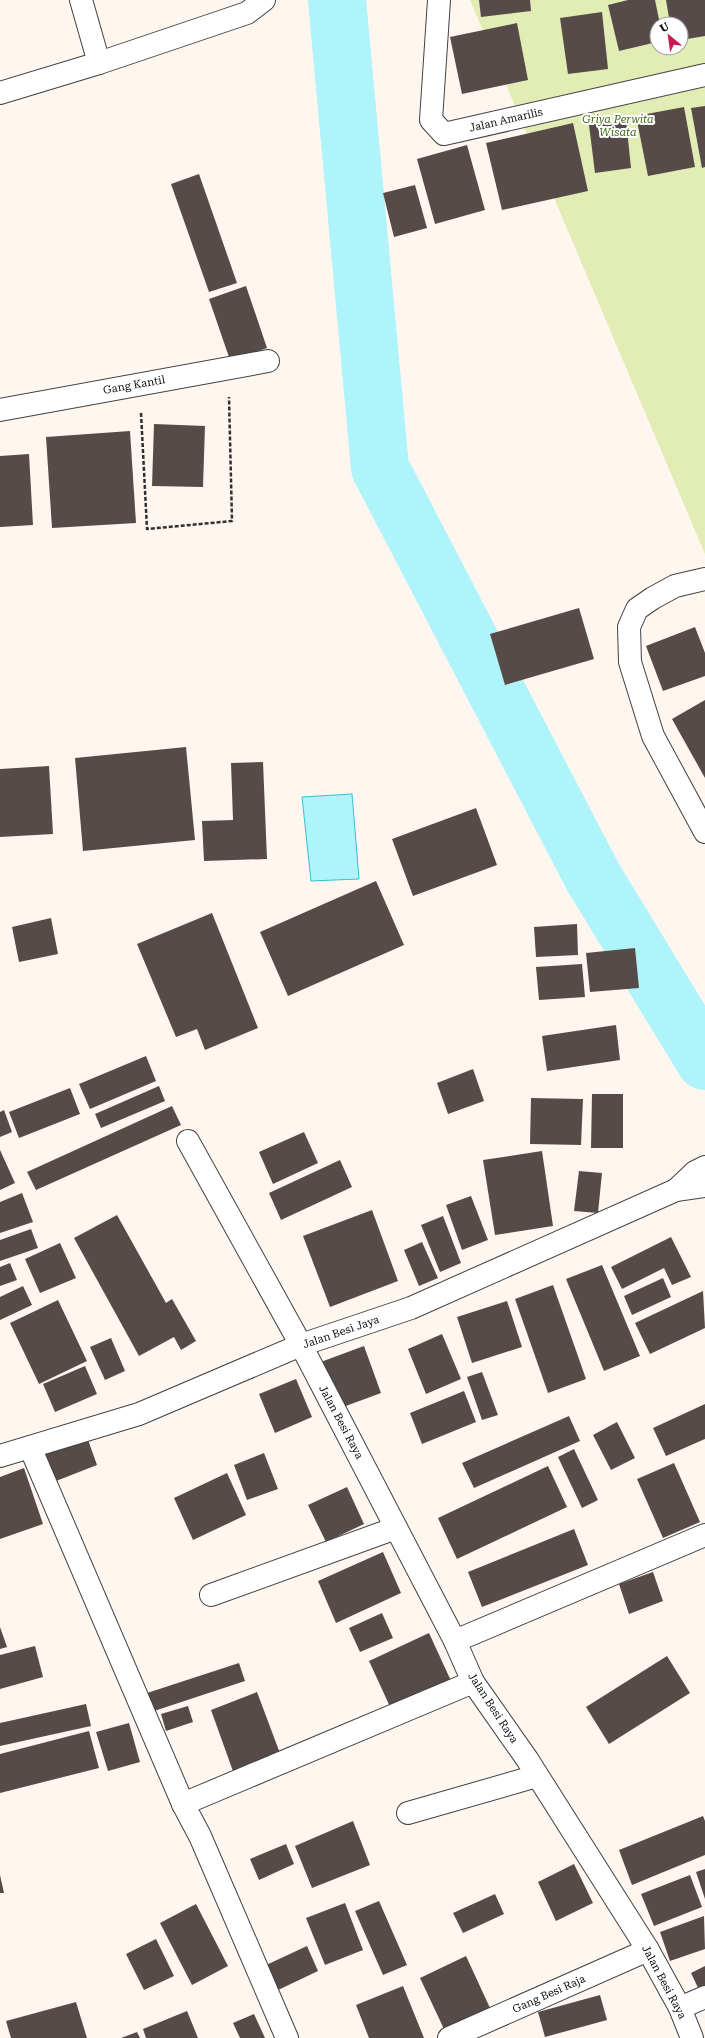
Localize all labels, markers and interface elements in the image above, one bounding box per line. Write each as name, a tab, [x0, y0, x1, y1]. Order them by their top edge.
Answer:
north arrow	[649, 16, 689, 56]
text: U	[658, 20, 672, 35]
street label: Jalan Amarilis	[468, 105, 544, 135]
park label: Griya Perwita Wisata	[582, 113, 654, 139]
street label: Gang Kantil	[102, 373, 167, 397]
street label: Jalan Besi Jaya	[301, 1313, 381, 1351]
street label: Jalan Besi Raya	[316, 1383, 366, 1461]
street label: Jalan Besi Raya	[465, 1670, 521, 1746]
street label: Jalan Besi Raya	[639, 1943, 689, 2021]
street label: Gang Besi Raja	[511, 1972, 588, 2016]

